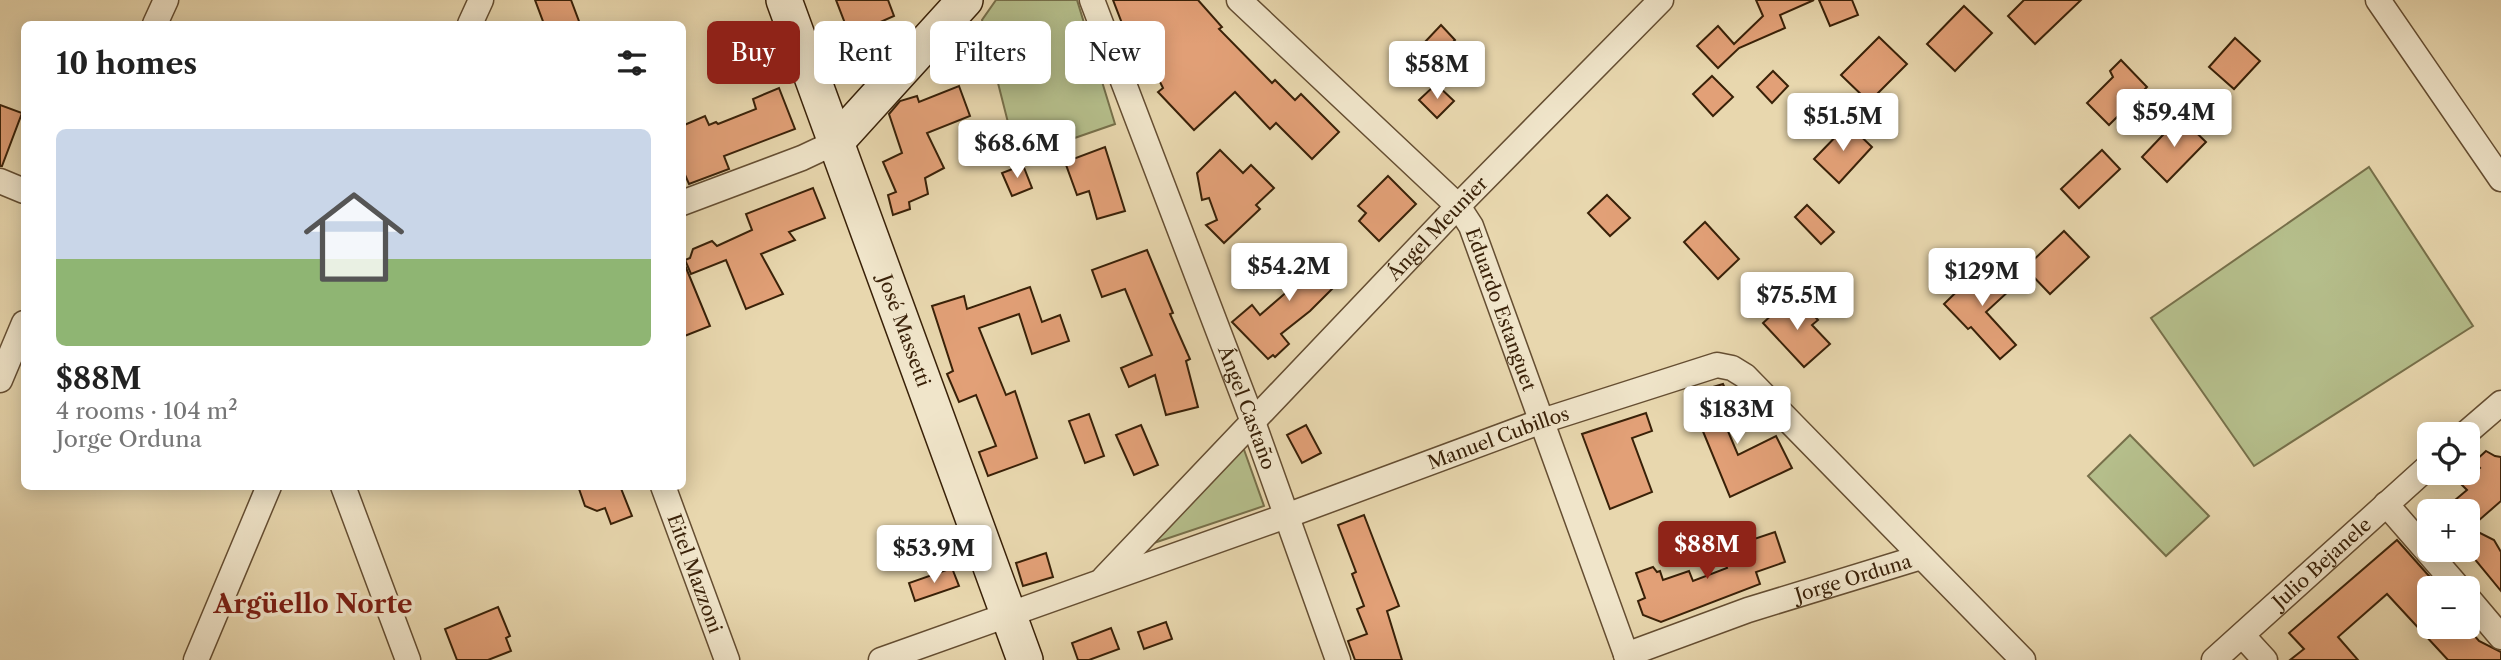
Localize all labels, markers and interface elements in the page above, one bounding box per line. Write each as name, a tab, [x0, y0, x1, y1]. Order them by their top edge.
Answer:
chip: Buy	[707, 21, 800, 84]
chip: Rent	[814, 21, 916, 84]
chip: Filters	[930, 21, 1051, 84]
chip: New	[1065, 21, 1165, 84]
pin: $58M	[1396, 42, 1478, 101]
icon: filters	[613, 44, 651, 82]
text: 10 homes	[56, 45, 197, 82]
text: $58M	[1405, 50, 1469, 78]
pin: $59.4M	[2117, 90, 2231, 149]
pin: $51.5M	[1786, 94, 1900, 153]
text: $59.4M	[2133, 98, 2215, 126]
text: $51.5M	[1803, 102, 1883, 130]
pin: $68.6M	[960, 120, 1074, 180]
text: $68.6M	[974, 129, 1060, 157]
street label: Ángel Meunier	[1382, 172, 1492, 286]
icon: home	[291, 174, 417, 300]
street label: Eduardo Estanguet	[1461, 225, 1541, 394]
pin: $54.2M	[1232, 244, 1346, 303]
pin: $129M	[1933, 248, 2031, 308]
text: $54.2M	[1247, 252, 1331, 280]
text: $129M	[1945, 257, 2019, 285]
street label: José Massetti	[872, 269, 935, 390]
pin: $75.5M	[1740, 272, 1854, 332]
text: $75.5M	[1757, 281, 1837, 309]
street label: Ángel Castaño	[1213, 342, 1280, 473]
text: $88M	[56, 360, 142, 397]
pin: $183M	[1688, 386, 1786, 446]
text: $183M	[1700, 395, 1774, 423]
text: 4 rooms · 104 m²	[56, 397, 238, 425]
street label: Manuel Cubillos	[1424, 402, 1572, 474]
map controls	[2417, 422, 2480, 639]
button: locate	[2417, 422, 2480, 485]
text: Jorge Orduna	[56, 425, 202, 453]
button: +	[2417, 499, 2480, 562]
street label: Eitel Mazzoni	[662, 511, 727, 636]
street label: Julio Bejanele	[2266, 513, 2376, 616]
pin: $88M	[1666, 522, 1748, 581]
pin: $53.9M	[877, 526, 991, 585]
text: $88M	[1674, 530, 1740, 558]
text: $53.9M	[893, 534, 975, 562]
street label: Jorge Orduna	[1789, 550, 1914, 608]
button: −	[2417, 576, 2480, 639]
district label: Argüello Norte	[212, 588, 413, 620]

